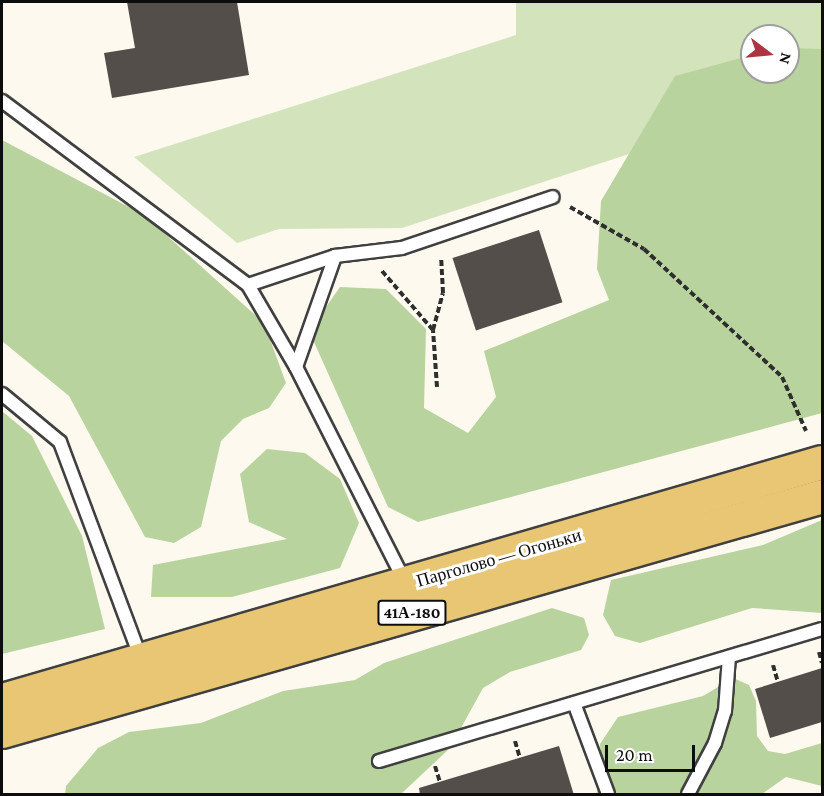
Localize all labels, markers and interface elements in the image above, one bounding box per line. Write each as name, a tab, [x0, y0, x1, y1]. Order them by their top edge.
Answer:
north arrow	[740, 24, 800, 84]
text: N	[776, 51, 796, 66]
street label: Парголово — Огоньки	[414, 524, 584, 592]
road number: 41А-180	[376, 600, 448, 626]
scale bar	[608, 733, 698, 771]
text: 20 m	[616, 745, 653, 765]

